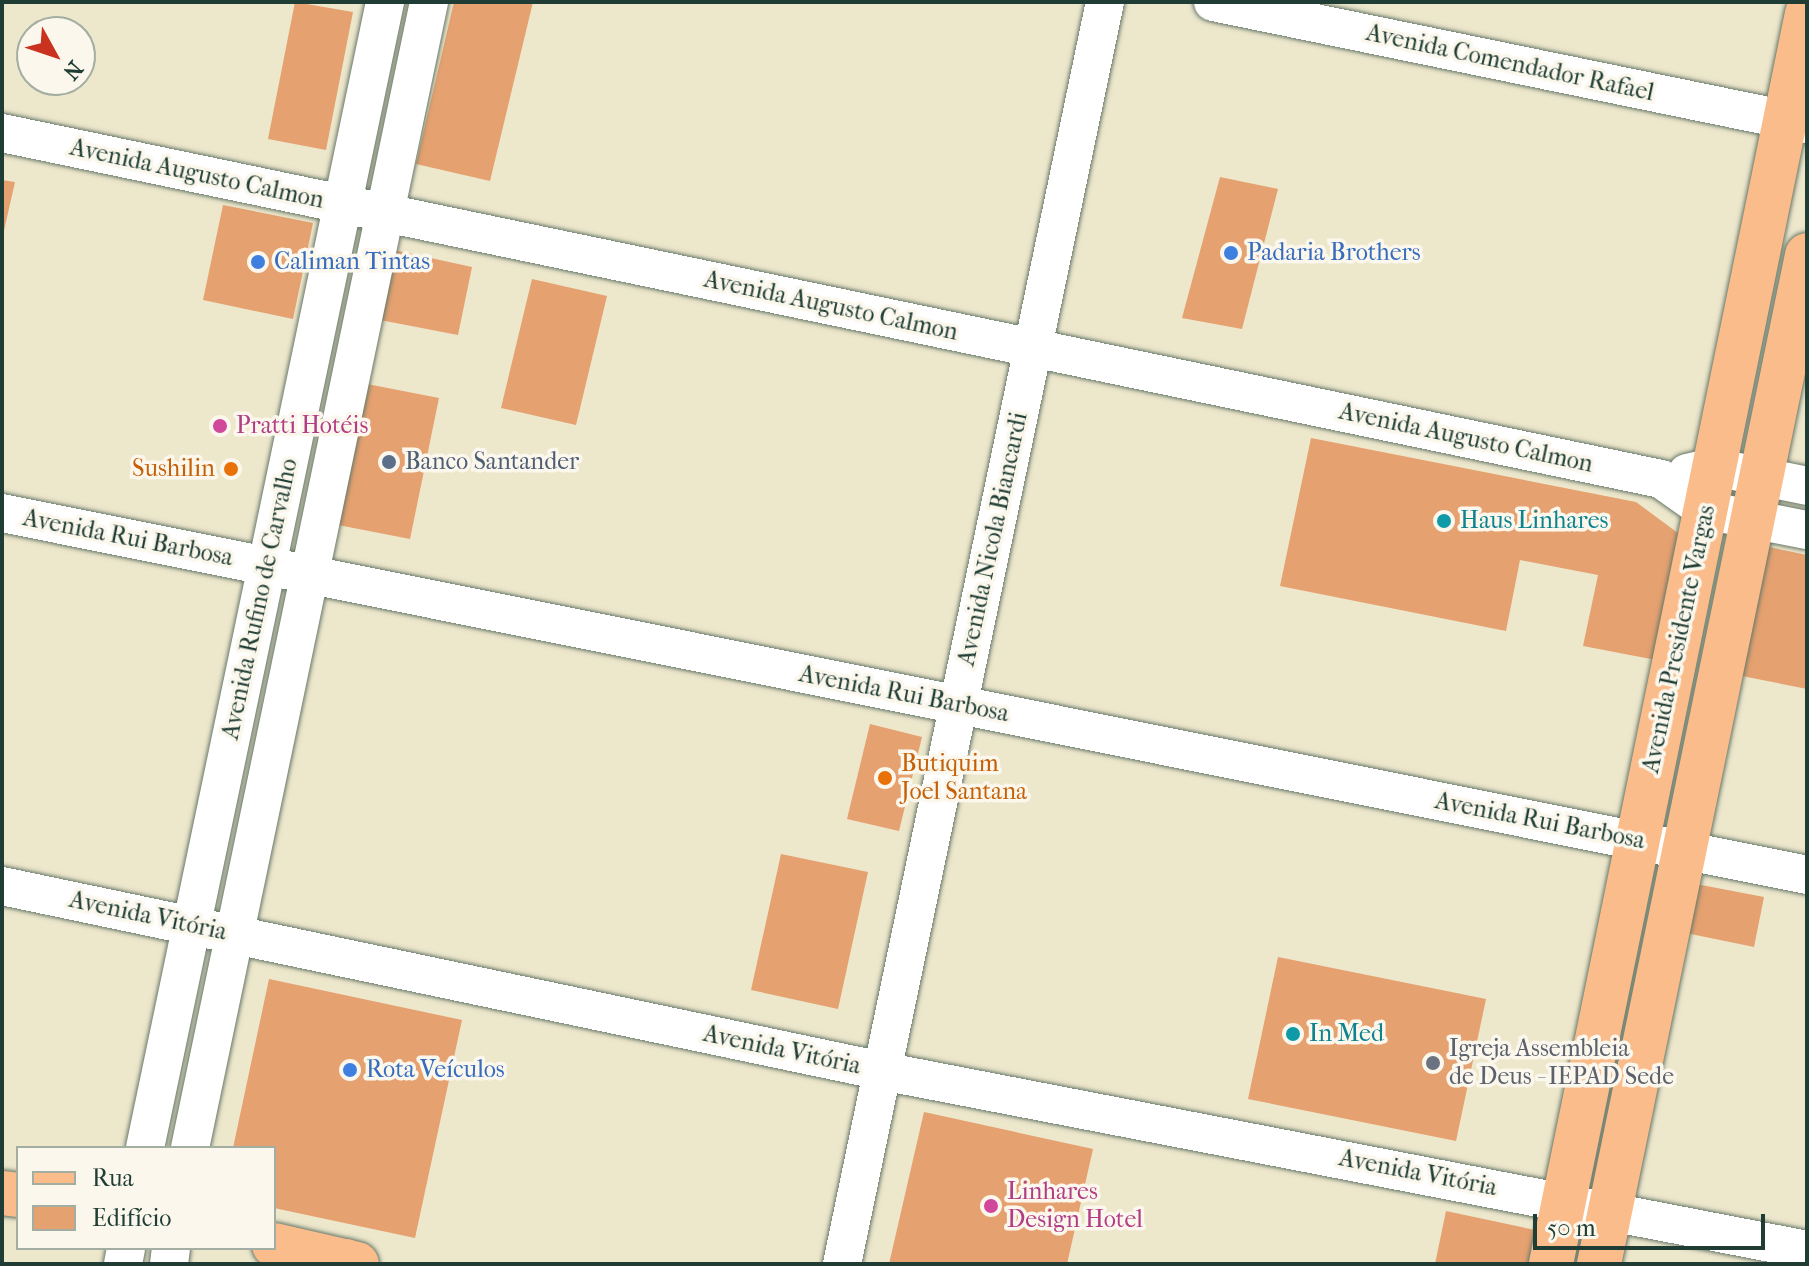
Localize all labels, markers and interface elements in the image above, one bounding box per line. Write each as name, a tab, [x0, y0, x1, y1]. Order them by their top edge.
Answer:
north arrow	[16, 16, 96, 96]
street label: Avenida Comendador Rafael	[1364, 18, 1656, 108]
text: N	[58, 55, 88, 85]
street label: Avenida Augusto Calmon	[67, 133, 327, 215]
place label: Padaria Brothers	[1247, 239, 1421, 267]
marker: Padaria Brothers	[1222, 244, 1240, 262]
place label: Caliman Tintas	[274, 248, 430, 276]
marker: Caliman Tintas	[249, 253, 267, 271]
street label: Avenida Augusto Calmon	[701, 265, 961, 347]
street label: Avenida Augusto Calmon	[1336, 397, 1596, 479]
street label: Avenida Nicola Biancardi	[952, 410, 1034, 668]
place label: Pratti Hotéis	[236, 412, 368, 440]
marker: Pratti Hotéis	[211, 417, 229, 435]
place label: Banco Santander	[405, 448, 579, 476]
marker: Banco Santander	[380, 453, 398, 471]
place label: Sushilin	[132, 455, 215, 483]
street label: Avenida Rufino de Carvalho	[216, 456, 304, 742]
marker: Sushilin	[222, 460, 240, 478]
street label: Avenida Presidente Vargas	[1637, 502, 1721, 776]
street label: Avenida Rui Barbosa	[21, 504, 235, 572]
place label: Haus Linhares	[1460, 507, 1608, 535]
marker: Haus Linhares	[1435, 512, 1453, 530]
street label: Avenida Rui Barbosa	[797, 660, 1011, 728]
place label: Butiquim Joel Santana	[901, 750, 1027, 806]
marker: Butiquim Joel Santana	[876, 769, 894, 787]
street label: Avenida Rui Barbosa	[1433, 787, 1647, 855]
street label: Avenida Vitória	[67, 885, 229, 947]
street label: Avenida Vitória	[701, 1019, 863, 1081]
place label: In Med	[1309, 1020, 1384, 1048]
marker: In Med	[1284, 1025, 1302, 1043]
place label: Igreja Assembleia de Deus - IEPAD Sede	[1449, 1035, 1674, 1091]
marker: Igreja Assembleia de Deus - IEPAD Sede	[1424, 1054, 1442, 1072]
place label: Rota Veículos	[366, 1056, 505, 1084]
marker: Rota Veículos	[341, 1061, 359, 1079]
street label: Avenida Vitória	[1337, 1144, 1499, 1202]
legend	[16, 1146, 276, 1250]
text: Rua	[92, 1164, 134, 1192]
place label: Linhares Design Hotel	[1007, 1178, 1143, 1234]
marker: Linhares Design Hotel	[982, 1197, 1000, 1215]
scale bar	[1537, 1198, 1769, 1248]
text: Edifício	[92, 1204, 171, 1232]
text: 50 m	[1547, 1214, 1596, 1242]

